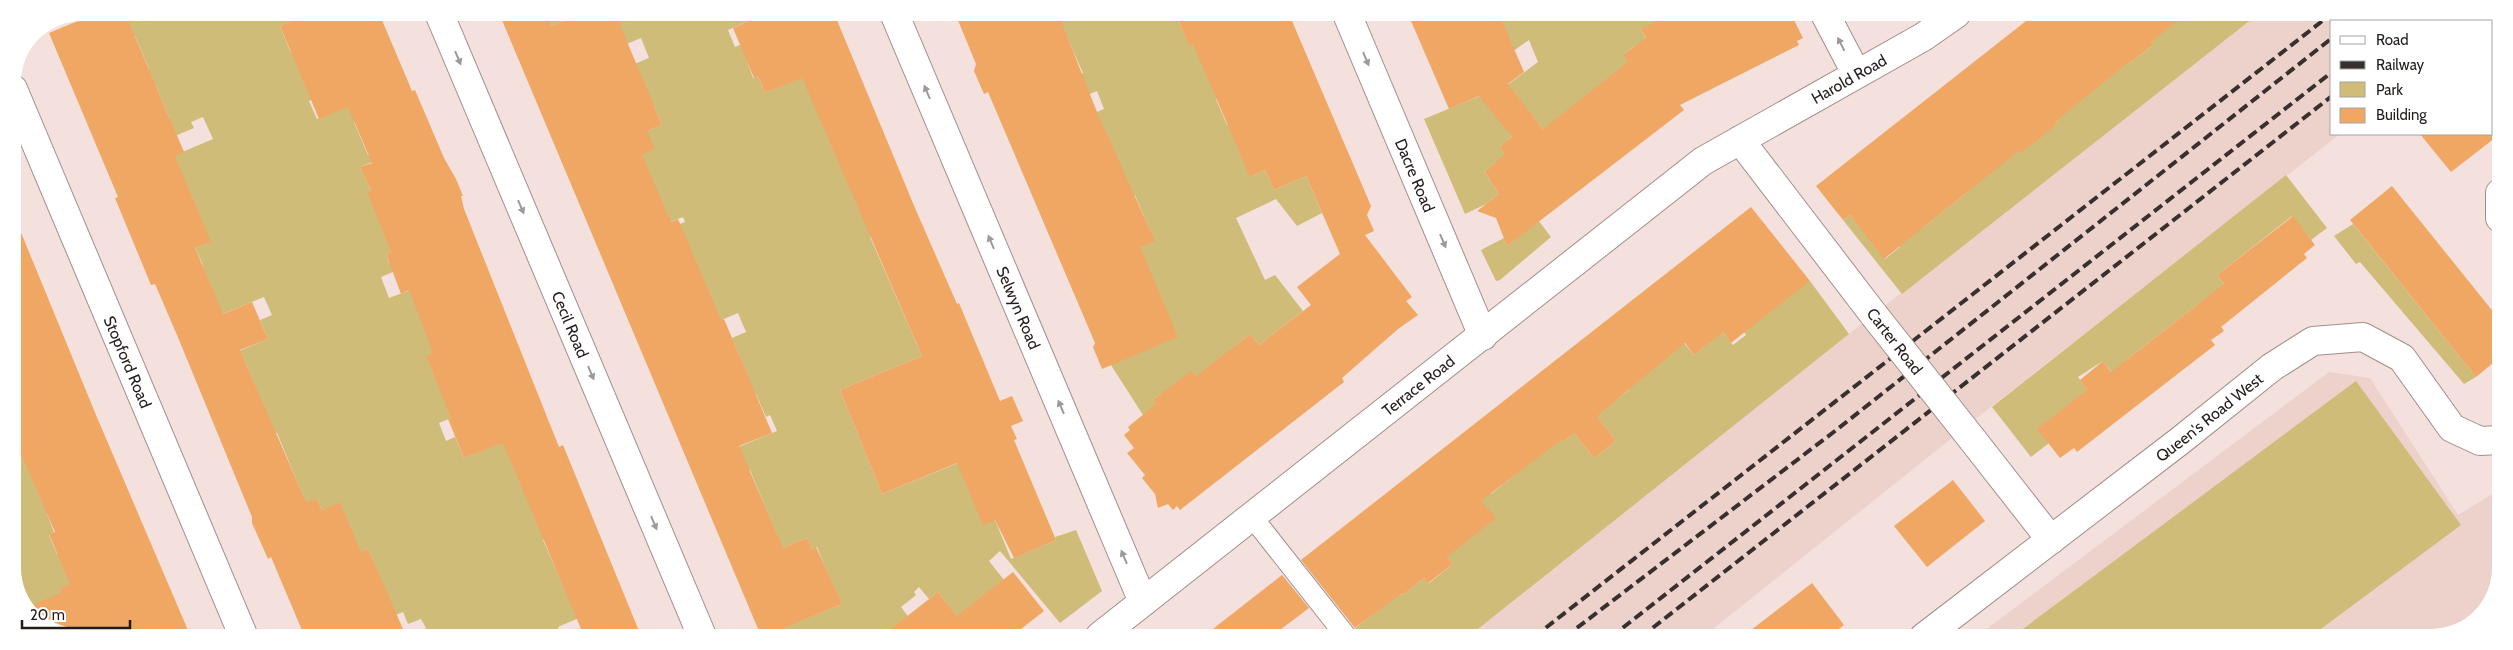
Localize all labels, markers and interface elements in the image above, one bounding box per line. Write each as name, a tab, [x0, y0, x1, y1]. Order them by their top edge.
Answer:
legend	[2330, 20, 2493, 135]
text: Road	[2376, 31, 2409, 49]
one-way arrow	[1837, 36, 1845, 51]
street label: Harold Road	[1808, 50, 1890, 108]
one-way arrow	[454, 51, 462, 65]
one-way arrow	[1362, 52, 1370, 66]
text: Railway	[2376, 56, 2425, 74]
text: Park	[2376, 81, 2403, 99]
one-way arrow	[923, 85, 931, 99]
text: Building	[2376, 106, 2427, 124]
street label: Dacre Road	[1391, 136, 1439, 215]
one-way arrow	[517, 200, 525, 215]
one-way arrow	[1439, 233, 1447, 248]
one-way arrow	[986, 235, 994, 249]
street label: Selwyn Road	[992, 264, 1044, 352]
street label: Cecil Road	[548, 288, 592, 361]
street label: Carter Road	[1863, 304, 1927, 378]
street label: Stopford Road	[100, 313, 155, 411]
street label: Terrace Road	[1378, 351, 1458, 420]
one-way arrow	[588, 366, 596, 380]
street label: Queen's Road West	[2152, 369, 2267, 466]
one-way arrow	[1057, 400, 1065, 414]
one-way arrow	[651, 516, 659, 530]
one-way arrow	[1120, 550, 1128, 564]
scale bar	[22, 598, 130, 630]
text: 20 m	[30, 606, 65, 624]

